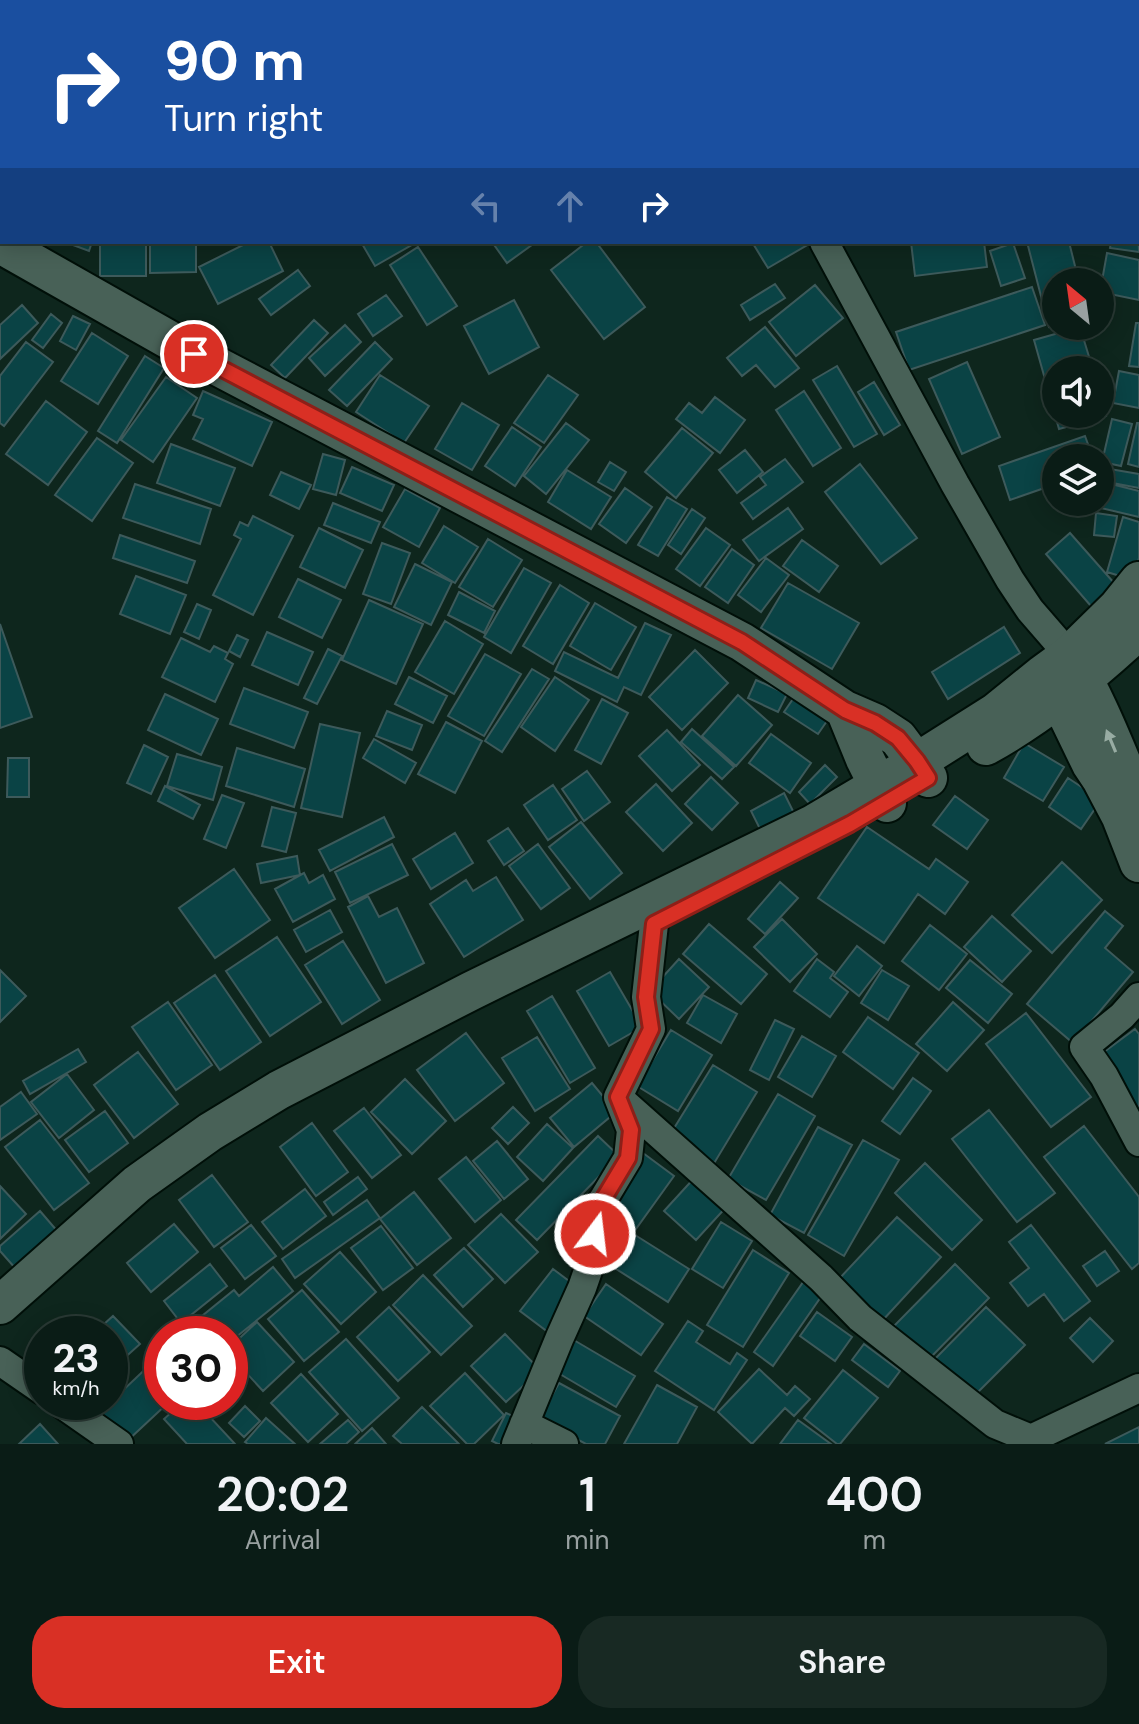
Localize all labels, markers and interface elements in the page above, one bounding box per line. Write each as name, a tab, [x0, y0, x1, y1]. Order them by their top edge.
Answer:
text: 90 m	[164, 24, 305, 97]
icon: right	[32, 32, 136, 136]
text: Turn right	[164, 95, 323, 142]
icon: left	[464, 184, 508, 228]
icon: ahead	[548, 184, 592, 228]
icon: right	[632, 184, 676, 228]
north arrow	[1042, 268, 1114, 340]
map controls	[1042, 268, 1114, 516]
pin	[160, 320, 228, 388]
icon: arrive	[172, 332, 216, 376]
button: sound	[1042, 356, 1114, 428]
button: layers	[1042, 444, 1114, 516]
one-way arrow	[1105, 729, 1118, 753]
position arrow	[553, 1192, 637, 1276]
speed limit sign: 30	[144, 1316, 248, 1420]
text: 23	[52, 1332, 100, 1384]
text: km/h	[52, 1375, 100, 1401]
text: 20:02	[216, 1463, 349, 1526]
text: 1	[579, 1463, 596, 1526]
text: 400	[825, 1463, 923, 1526]
text: Arrival	[245, 1523, 320, 1557]
text: min	[565, 1523, 610, 1557]
text: m	[863, 1523, 886, 1557]
button: Exit	[32, 1616, 562, 1708]
button: Share	[578, 1616, 1107, 1708]

